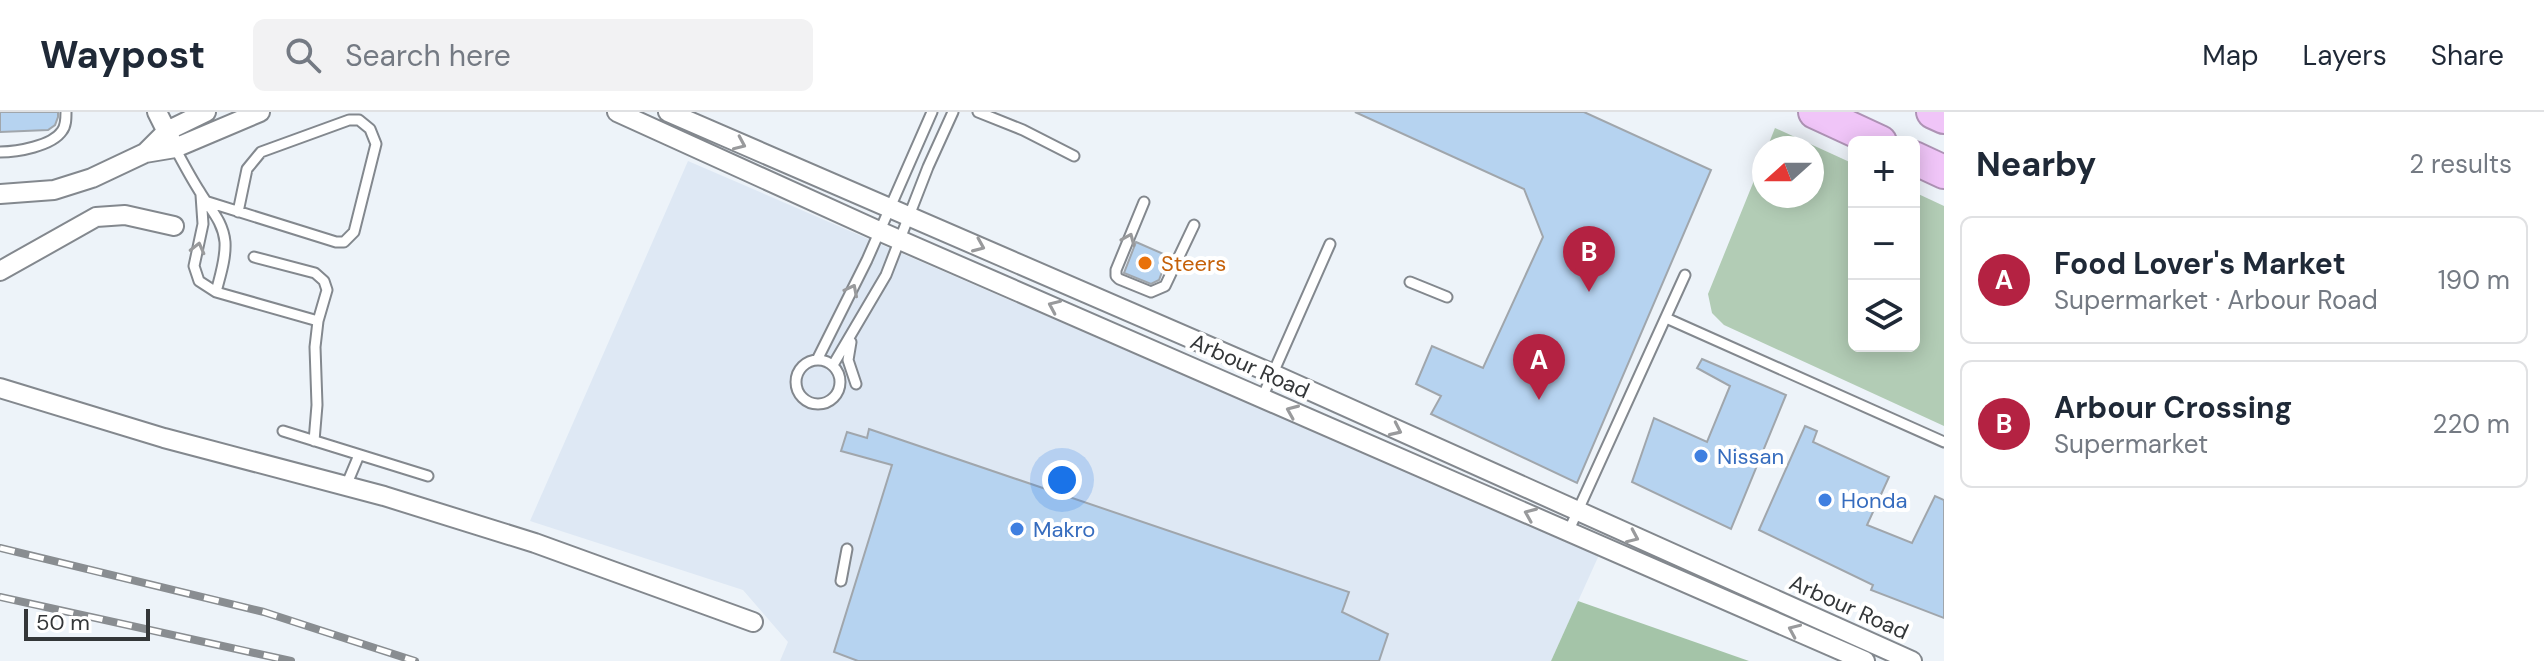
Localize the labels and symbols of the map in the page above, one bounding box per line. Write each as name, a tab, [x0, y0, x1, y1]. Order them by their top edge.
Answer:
one-way arrow	[732, 134, 746, 150]
north arrow	[1752, 136, 1824, 208]
pin: B	[1563, 226, 1615, 292]
one-way arrow	[1119, 233, 1135, 247]
one-way arrow	[971, 236, 985, 252]
one-way arrow	[188, 242, 205, 256]
place label: Steers	[1161, 249, 1226, 278]
marker: Steers	[1136, 254, 1154, 272]
one-way arrow	[842, 283, 857, 298]
one-way arrow	[1048, 299, 1062, 315]
street label: Arbour Road	[1186, 327, 1314, 405]
pin: A	[1513, 334, 1565, 400]
one-way arrow	[1285, 404, 1300, 420]
one-way arrow	[1387, 421, 1402, 437]
place label: Nissan	[1717, 442, 1784, 471]
marker: Nissan	[1692, 447, 1710, 465]
your location	[1042, 460, 1082, 500]
place label: Honda	[1841, 486, 1907, 515]
marker: Honda	[1816, 491, 1834, 509]
one-way arrow	[1524, 507, 1538, 523]
place label: Makro	[1033, 515, 1095, 544]
marker: Makro	[1008, 520, 1026, 538]
one-way arrow	[1625, 527, 1639, 543]
street label: Arbour Road	[1785, 568, 1913, 646]
scale bar	[24, 605, 150, 641]
one-way arrow	[1788, 623, 1802, 639]

